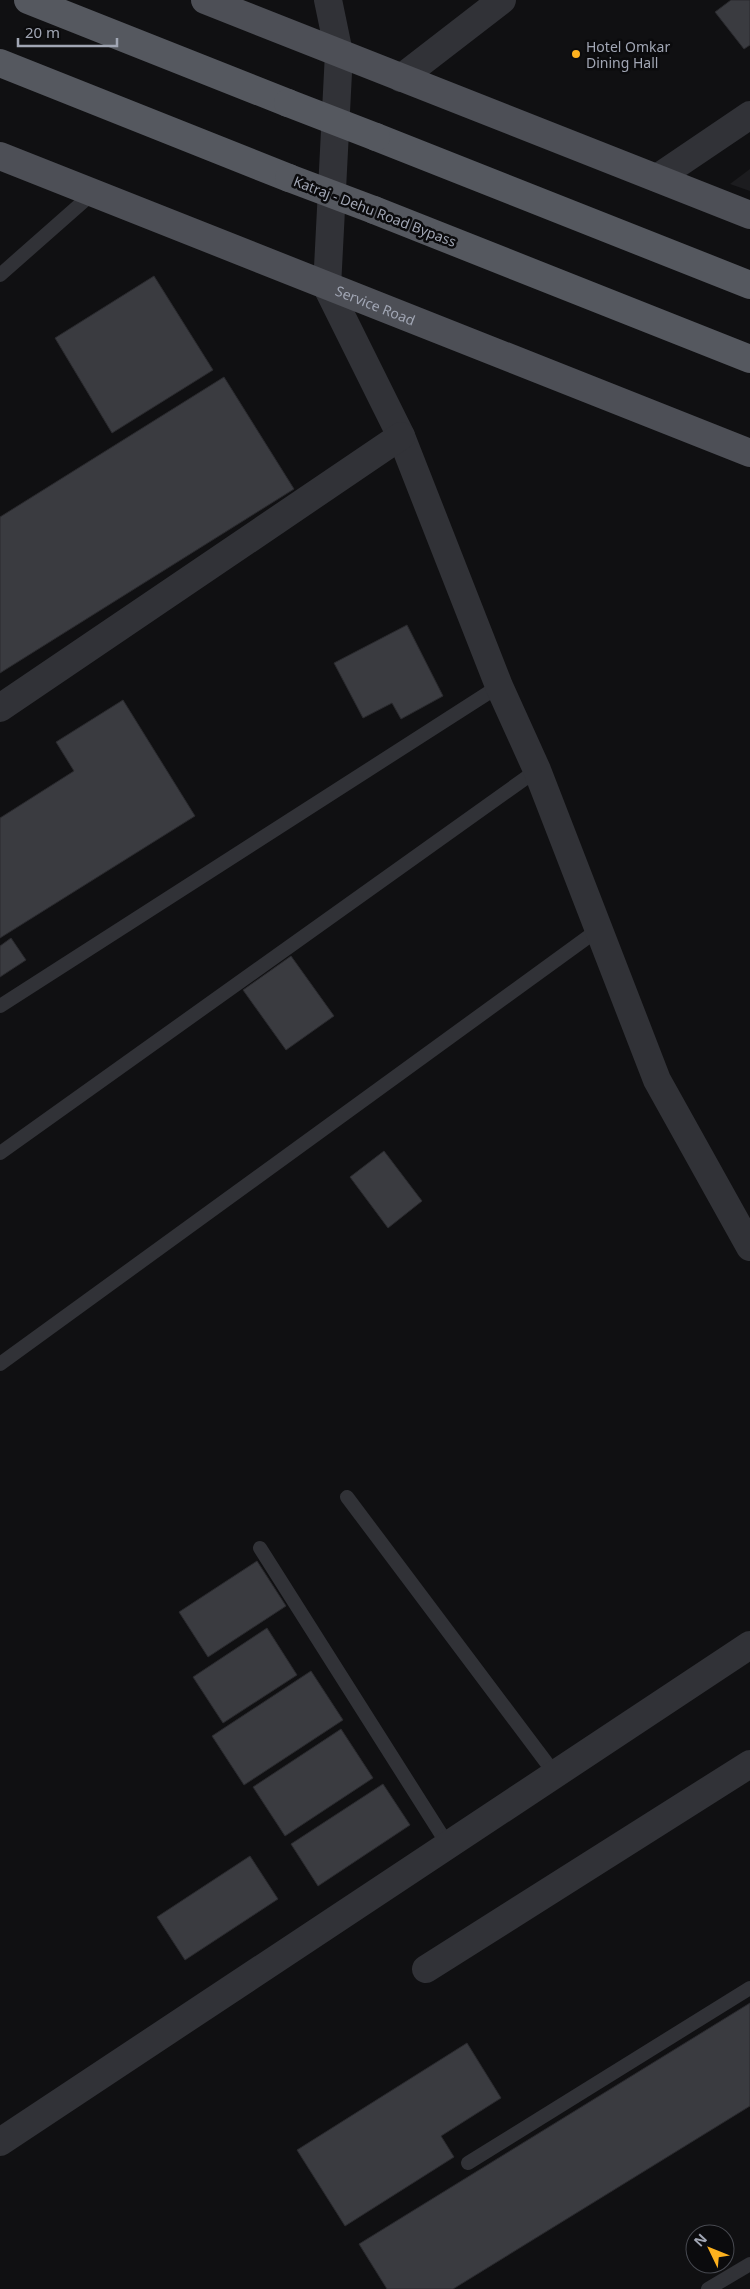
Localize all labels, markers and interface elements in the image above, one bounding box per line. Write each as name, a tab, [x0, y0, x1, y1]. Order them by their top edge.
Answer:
scale bar	[18, 15, 116, 47]
text: 20 m	[25, 22, 60, 42]
place label: Hotel Omkar Dining Hall	[586, 37, 670, 72]
marker: Hotel Omkar Dining Hall	[570, 48, 582, 60]
street label: Katraj - Dehu Road Bypass	[291, 171, 459, 251]
street label: Service Road	[333, 280, 418, 329]
north arrow	[685, 2224, 735, 2274]
text: N	[689, 2229, 711, 2250]

